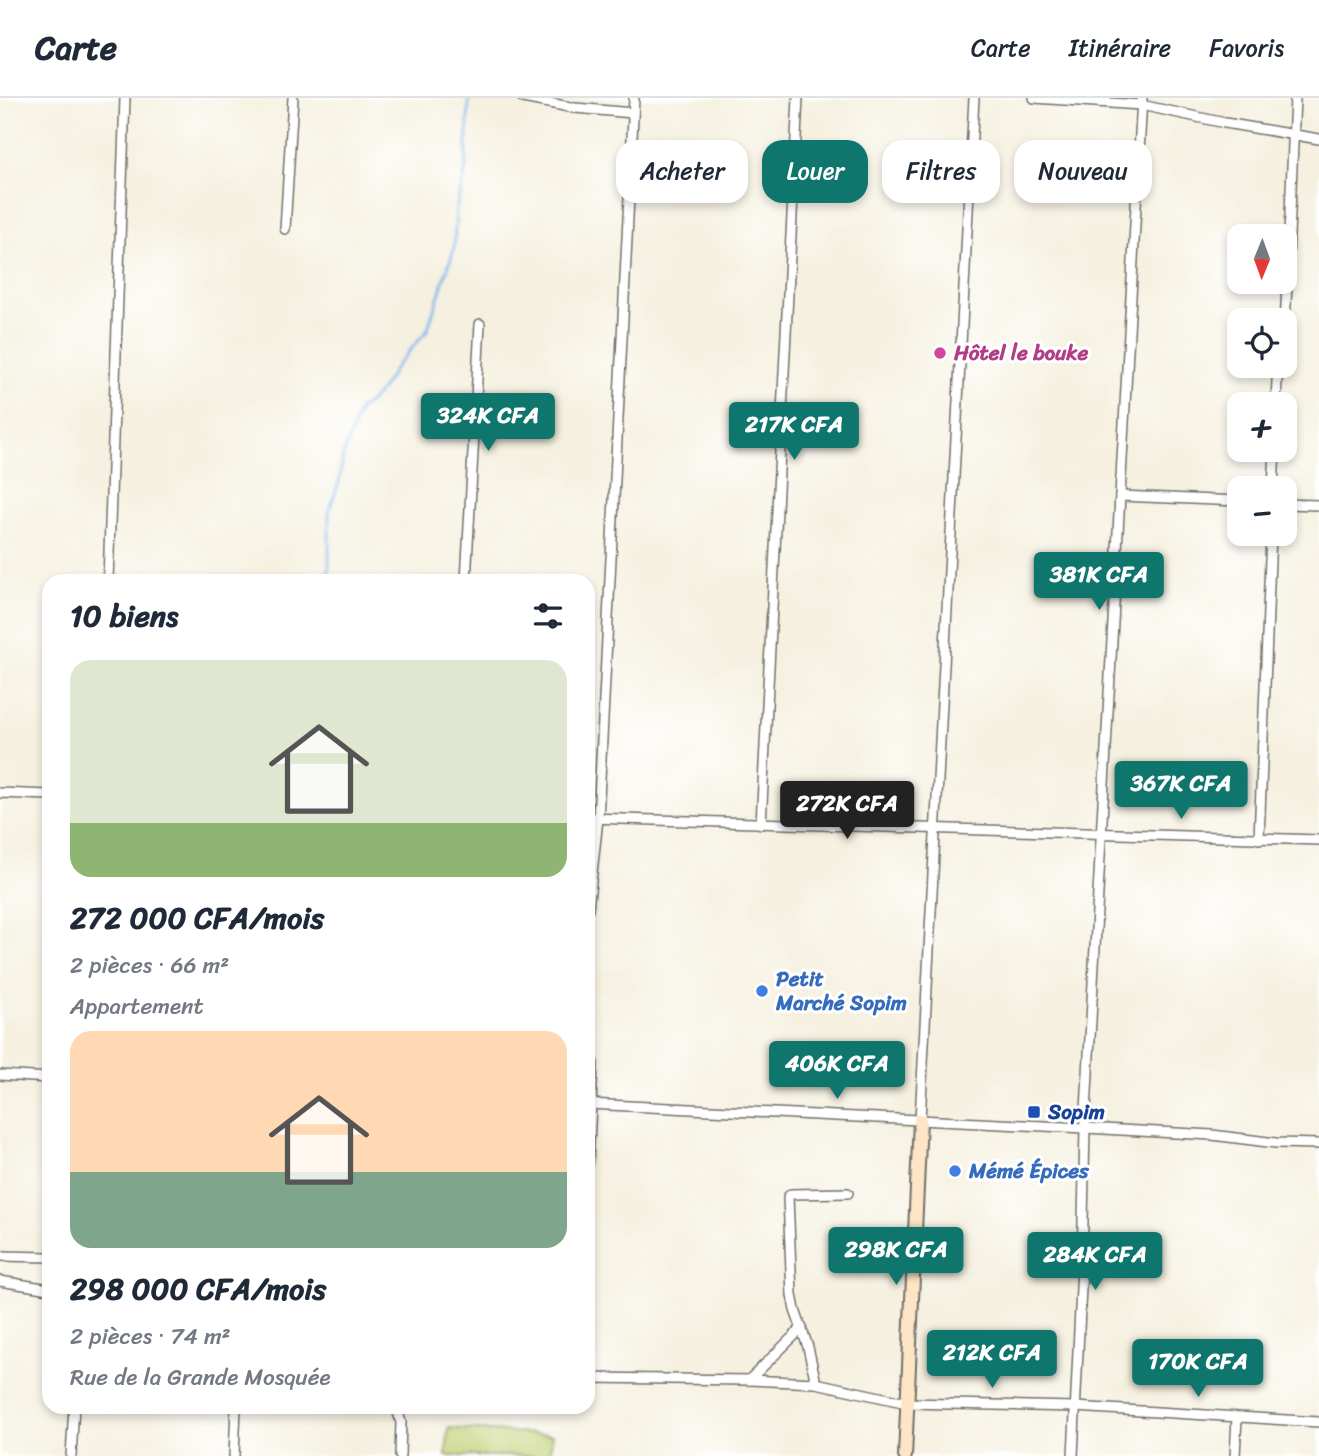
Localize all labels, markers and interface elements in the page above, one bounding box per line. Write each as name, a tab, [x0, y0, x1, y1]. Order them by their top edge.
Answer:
text: Carte	[35, 19, 117, 77]
text: Carte	[971, 27, 1031, 69]
text: Itinéraire	[1069, 27, 1171, 69]
text: Favoris	[1209, 27, 1284, 69]
chip: Acheter	[616, 140, 748, 203]
chip: Louer	[762, 140, 868, 203]
chip: Filtres	[882, 140, 1000, 203]
chip: Nouveau	[1014, 140, 1152, 203]
north arrow	[1227, 224, 1297, 294]
map controls	[1227, 224, 1297, 546]
button: locate	[1227, 308, 1297, 378]
place label: Hôtel le bouke	[953, 334, 1089, 372]
marker: Hôtel le bouke	[932, 345, 948, 361]
button: +	[1227, 392, 1297, 462]
pin: 324K CFA	[416, 394, 560, 453]
text: 324K CFA	[437, 395, 539, 436]
pin: 217K CFA	[722, 402, 866, 462]
text: 217K CFA	[745, 404, 843, 445]
button: −	[1227, 476, 1297, 546]
pin: 381K CFA	[1027, 552, 1171, 612]
text: 381K CFA	[1050, 554, 1148, 595]
text: 10 biens	[70, 589, 178, 643]
icon: filters	[529, 597, 567, 635]
icon: home	[256, 706, 382, 832]
pin: 367K CFA	[1109, 762, 1253, 821]
text: 367K CFA	[1131, 763, 1231, 804]
pin: 272K CFA	[775, 782, 919, 841]
text: 272K CFA	[796, 783, 898, 824]
text: 272 000 CFA/mois	[70, 891, 324, 945]
text: 2 pièces · 66 m²	[70, 945, 229, 986]
place label: Petit Marché Sopim	[775, 960, 907, 1022]
marker: Petit Marché Sopim	[754, 983, 770, 999]
text: Appartement	[70, 986, 204, 1027]
pin: 406K CFA	[765, 1042, 909, 1101]
text: 406K CFA	[785, 1043, 889, 1084]
icon: home	[256, 1077, 382, 1203]
place label: Sopim	[1047, 1093, 1105, 1131]
marker: Sopim	[1026, 1104, 1042, 1120]
place label: Mémé Épices	[968, 1152, 1090, 1190]
marker: Mémé Épices	[947, 1163, 963, 1179]
pin: 298K CFA	[824, 1228, 968, 1287]
text: 298K CFA	[844, 1229, 948, 1270]
pin: 284K CFA	[1023, 1232, 1167, 1292]
text: 284K CFA	[1043, 1234, 1147, 1275]
text: 298 000 CFA/mois	[70, 1262, 326, 1316]
text: 2 pièces · 74 m²	[70, 1316, 231, 1357]
pin: 212K CFA	[920, 1330, 1064, 1390]
text: 212K CFA	[943, 1332, 1041, 1373]
pin: 170K CFA	[1126, 1340, 1270, 1399]
text: 170K CFA	[1148, 1341, 1248, 1382]
text: Rue de la Grande Mosquée	[70, 1357, 331, 1398]

